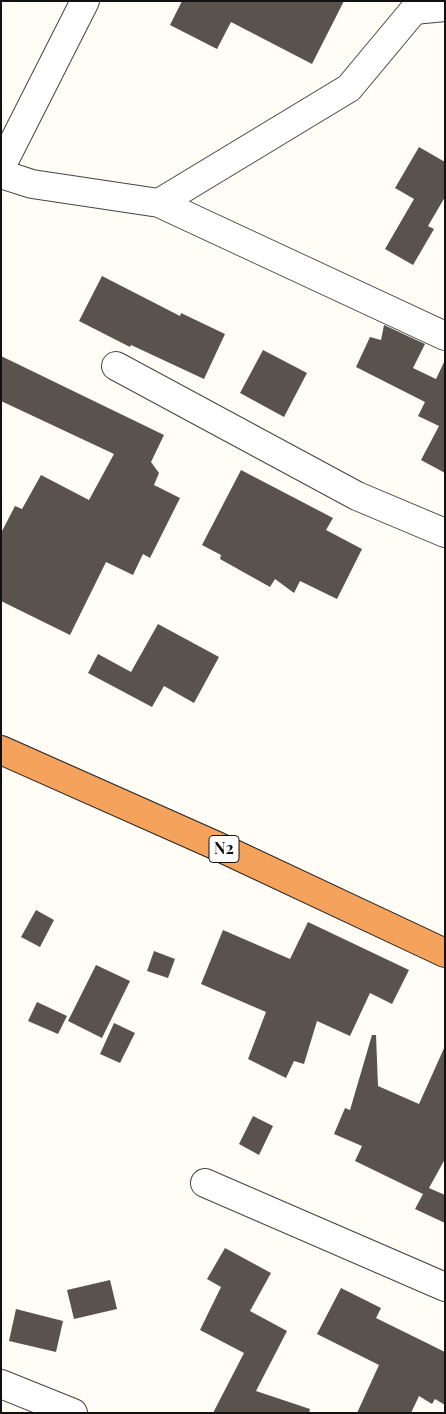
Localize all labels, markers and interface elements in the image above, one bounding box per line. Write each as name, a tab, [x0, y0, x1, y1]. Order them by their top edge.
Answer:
road number: N2	[209, 836, 239, 862]

